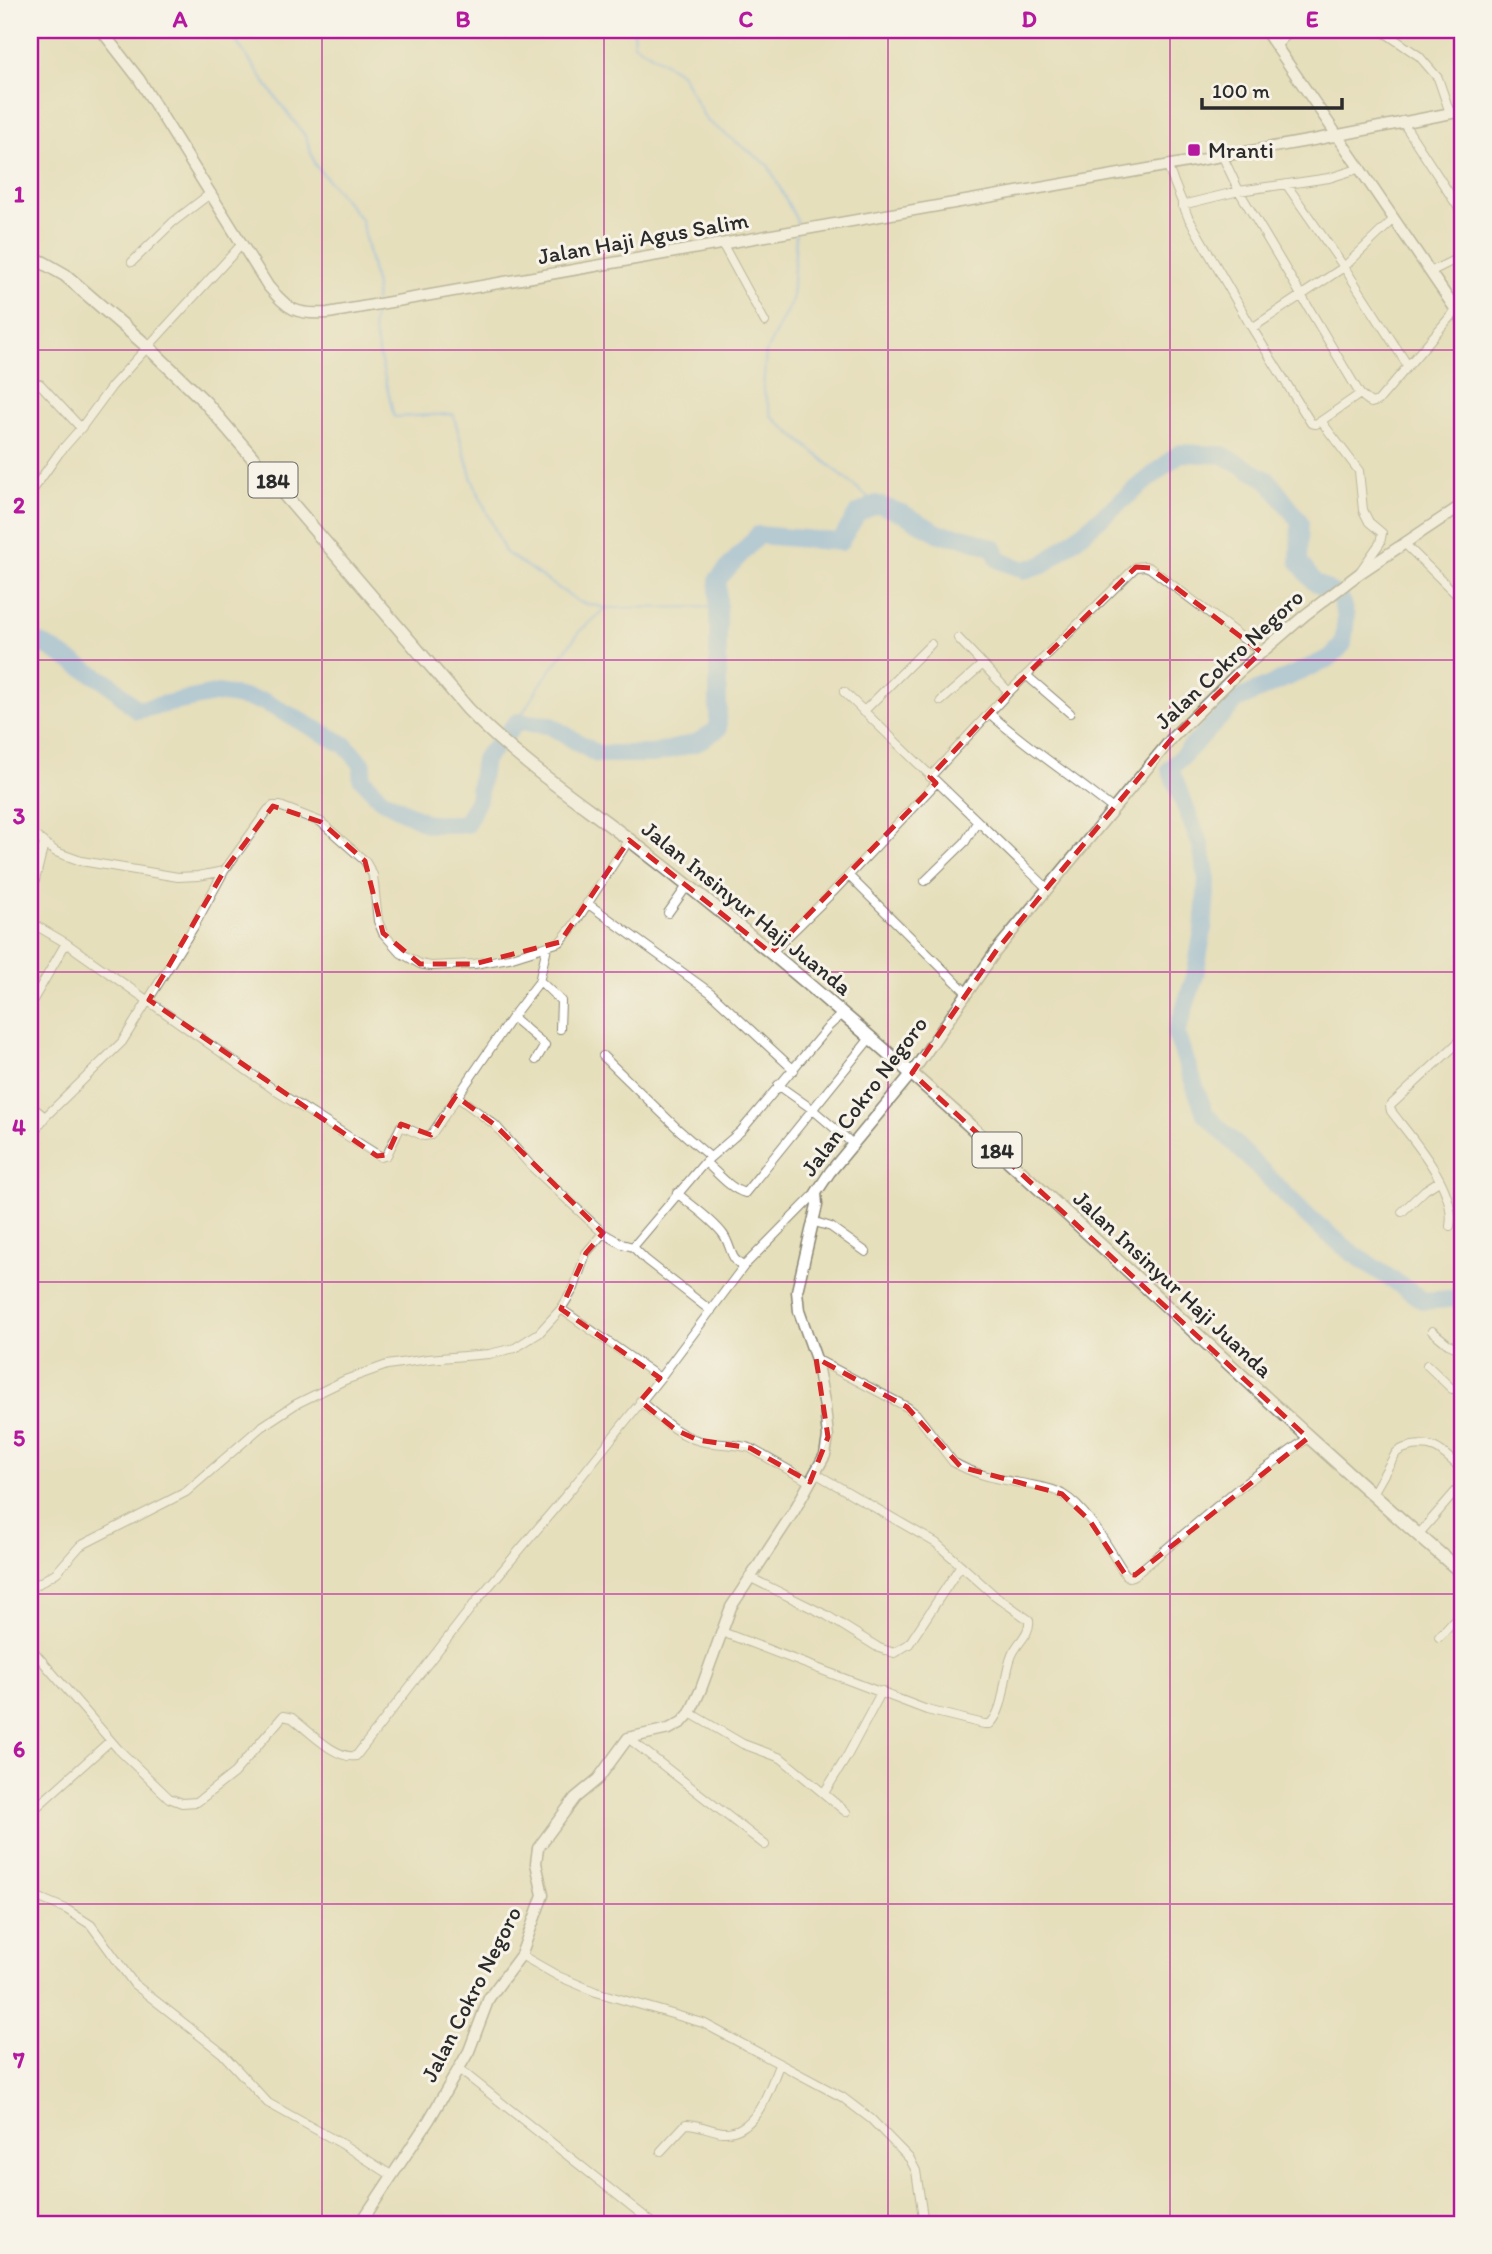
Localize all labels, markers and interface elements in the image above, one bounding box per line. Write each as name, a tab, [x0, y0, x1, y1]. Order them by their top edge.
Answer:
text: A	[172, 5, 188, 33]
text: B	[456, 5, 471, 33]
text: C	[739, 5, 754, 33]
text: D	[1021, 5, 1037, 33]
text: E	[1306, 5, 1319, 33]
scale bar	[1202, 66, 1342, 110]
text: 100 m	[1212, 78, 1270, 103]
place label: Mranti	[1208, 136, 1274, 164]
marker: Mranti	[1186, 142, 1202, 158]
text: 1	[14, 180, 25, 208]
street label: Jalan Haji Agus Salim	[535, 206, 751, 270]
road number: 184	[248, 462, 298, 498]
text: 2	[13, 491, 26, 519]
street label: Jalan Cokro Negoro	[1149, 583, 1309, 735]
text: 3	[13, 802, 26, 830]
street label: Jalan Insinyur Haji Juanda	[636, 815, 858, 1001]
street label: Jalan Cokro Negoro	[795, 1010, 933, 1182]
text: 4	[12, 1113, 26, 1141]
road number: 184	[972, 1132, 1021, 1168]
street label: Jalan Insinyur Haji Juanda	[1068, 1184, 1278, 1384]
text: 5	[13, 1424, 25, 1452]
text: 6	[13, 1735, 25, 1763]
street label: Jalan Cokro Negoro	[415, 1902, 527, 2086]
text: 7	[12, 2046, 25, 2074]

